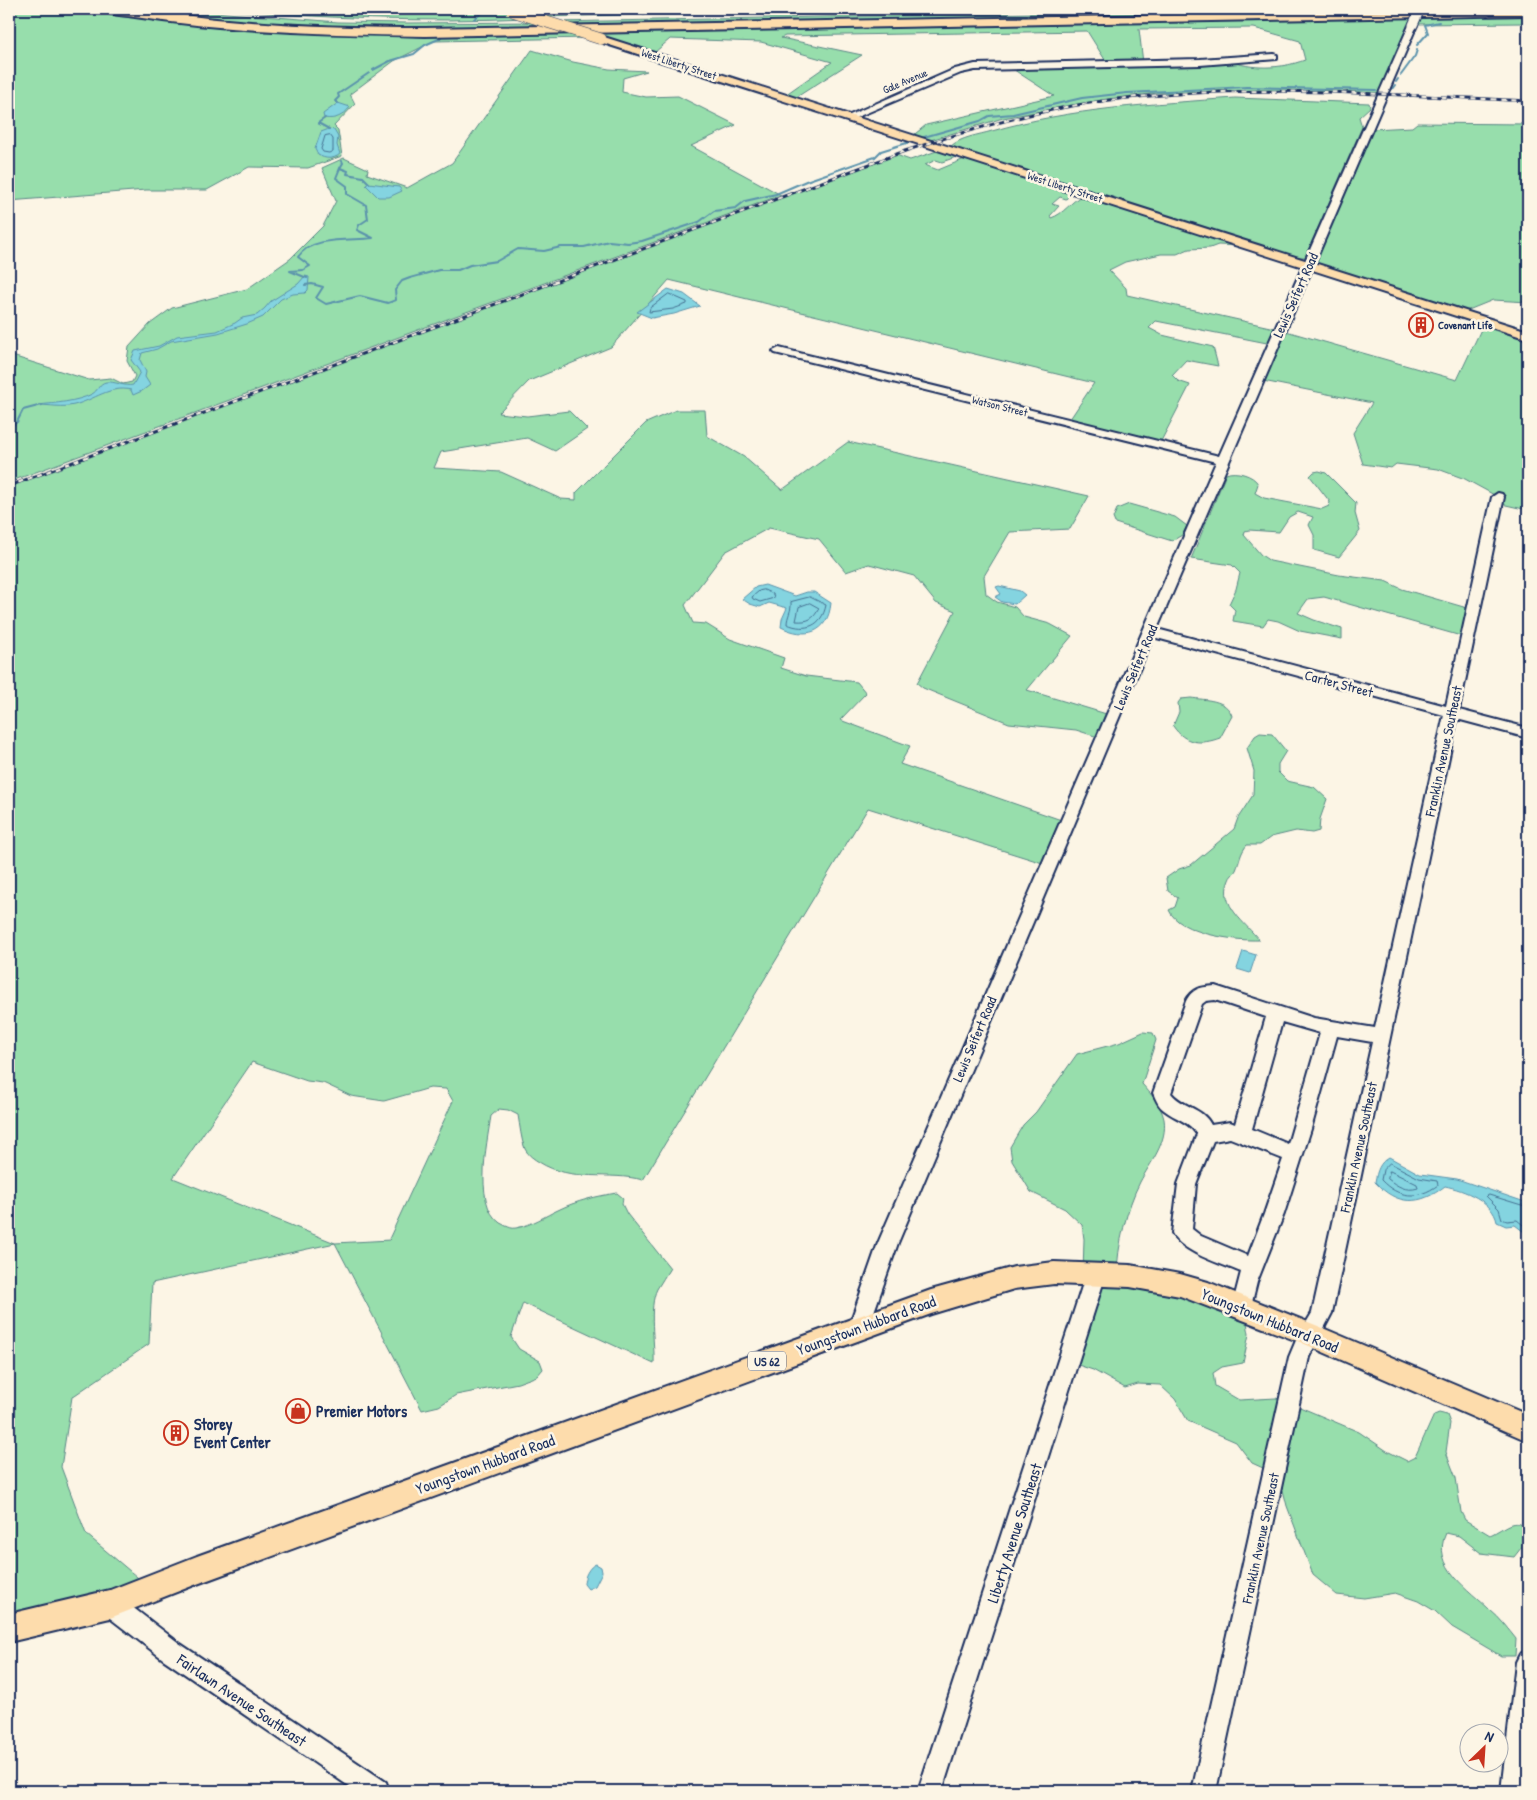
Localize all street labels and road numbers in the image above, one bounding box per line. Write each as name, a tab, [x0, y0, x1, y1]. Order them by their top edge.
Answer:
street label: West Liberty Street	[640, 45, 718, 83]
street label: Gale Avenue	[880, 65, 930, 97]
street label: West Liberty Street	[1026, 168, 1104, 206]
street label: Lewis Seifert Road	[1268, 249, 1322, 340]
street label: Watson Street	[971, 392, 1029, 420]
street label: Lewis Seifert Road	[1108, 621, 1162, 713]
street label: Carter Street	[1303, 665, 1376, 701]
street label: Franklin Avenue Southeast	[1420, 684, 1466, 819]
street label: Lewis Seifert Road	[947, 993, 1001, 1085]
street label: Franklin Avenue Southeast	[1335, 1080, 1381, 1215]
street label: Youngstown Hubbard Road	[1198, 1282, 1342, 1358]
street label: Youngstown Hubbard Road	[793, 1290, 939, 1360]
road number: US 62	[748, 1352, 786, 1370]
street label: Youngstown Hubbard Road	[412, 1429, 558, 1499]
street label: Liberty Avenue Southeast	[981, 1460, 1047, 1606]
street label: Franklin Avenue Southeast	[1237, 1471, 1283, 1606]
street label: Fairlawn Avenue Southeast	[172, 1648, 312, 1752]

